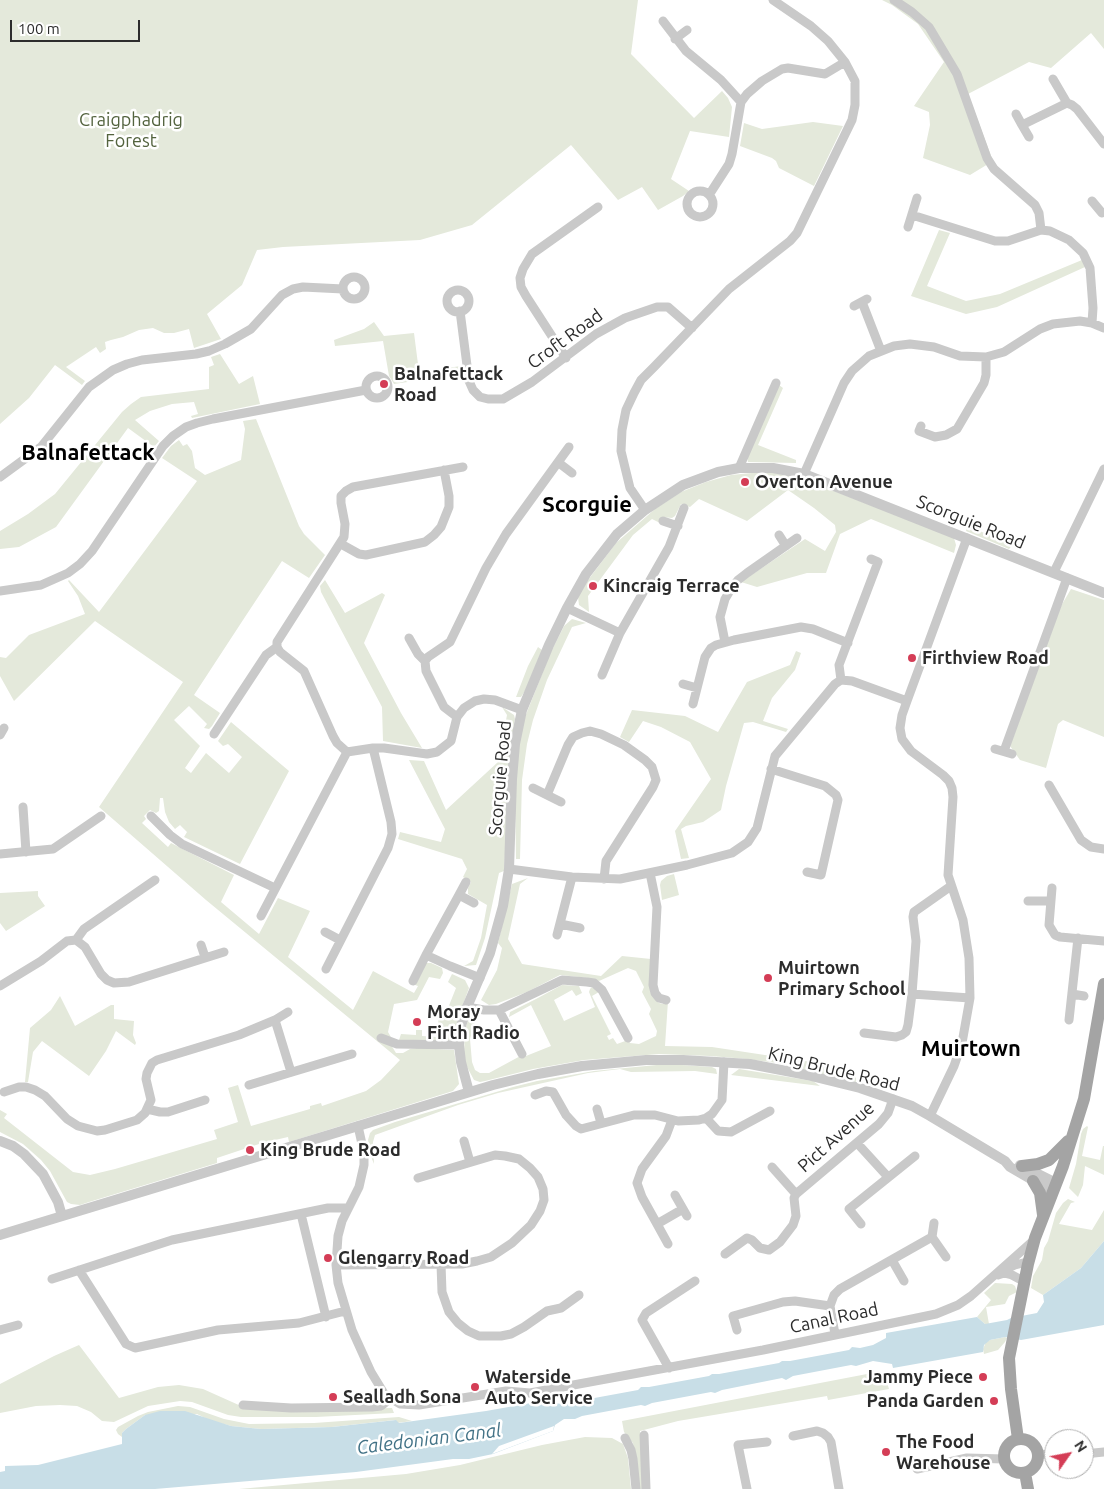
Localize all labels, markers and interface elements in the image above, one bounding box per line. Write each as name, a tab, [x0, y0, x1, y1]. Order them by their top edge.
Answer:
scale bar	[12, 10, 142, 42]
text: 100 m	[18, 20, 60, 37]
park label: Craigphadrig Forest	[79, 109, 183, 152]
street label: Croft Road	[523, 304, 607, 374]
place label: Balnafettack Road	[394, 363, 503, 406]
marker: Balnafettack Road	[378, 378, 390, 390]
district label: Balnafettack	[21, 440, 155, 466]
place label: Overton Avenue	[755, 471, 893, 493]
marker: Overton Avenue	[739, 476, 751, 488]
street label: Scorguie Road	[913, 490, 1029, 554]
district label: Scorguie	[542, 492, 632, 518]
place label: Kincraig Terrace	[603, 575, 740, 597]
marker: Kincraig Terrace	[587, 580, 599, 592]
place label: Firthview Road	[922, 647, 1049, 669]
marker: Firthview Road	[906, 652, 918, 664]
street label: Scorguie Road	[484, 719, 516, 837]
place label: Muirtown Primary School	[778, 957, 906, 1000]
marker: Muirtown Primary School	[762, 972, 774, 984]
place label: Moray Firth Radio	[427, 1001, 520, 1044]
marker: Moray Firth Radio	[411, 1016, 423, 1028]
district label: Muirtown	[921, 1036, 1021, 1062]
street label: King Brude Road	[766, 1042, 902, 1096]
street label: Pict Avenue	[793, 1097, 879, 1177]
place label: King Brude Road	[260, 1139, 401, 1161]
marker: King Brude Road	[244, 1144, 256, 1156]
place label: Glengarry Road	[338, 1247, 469, 1269]
marker: Glengarry Road	[322, 1252, 334, 1264]
street label: Canal Road	[788, 1298, 880, 1338]
place label: Waterside Auto Service	[485, 1366, 593, 1408]
place label: Jammy Piece	[863, 1366, 973, 1388]
marker: Jammy Piece	[977, 1371, 989, 1383]
marker: Waterside Auto Service	[469, 1381, 481, 1393]
place label: Sealladh Sona	[343, 1386, 461, 1408]
place label: Panda Garden	[867, 1390, 984, 1412]
marker: Sealladh Sona	[327, 1391, 339, 1403]
marker: Panda Garden	[988, 1395, 1000, 1407]
water label: Caledonian Canal	[355, 1419, 503, 1459]
north arrow	[1044, 1429, 1094, 1479]
place label: The Food Warehouse	[896, 1431, 991, 1474]
text: N	[1071, 1438, 1090, 1455]
marker: The Food Warehouse	[880, 1446, 892, 1458]

